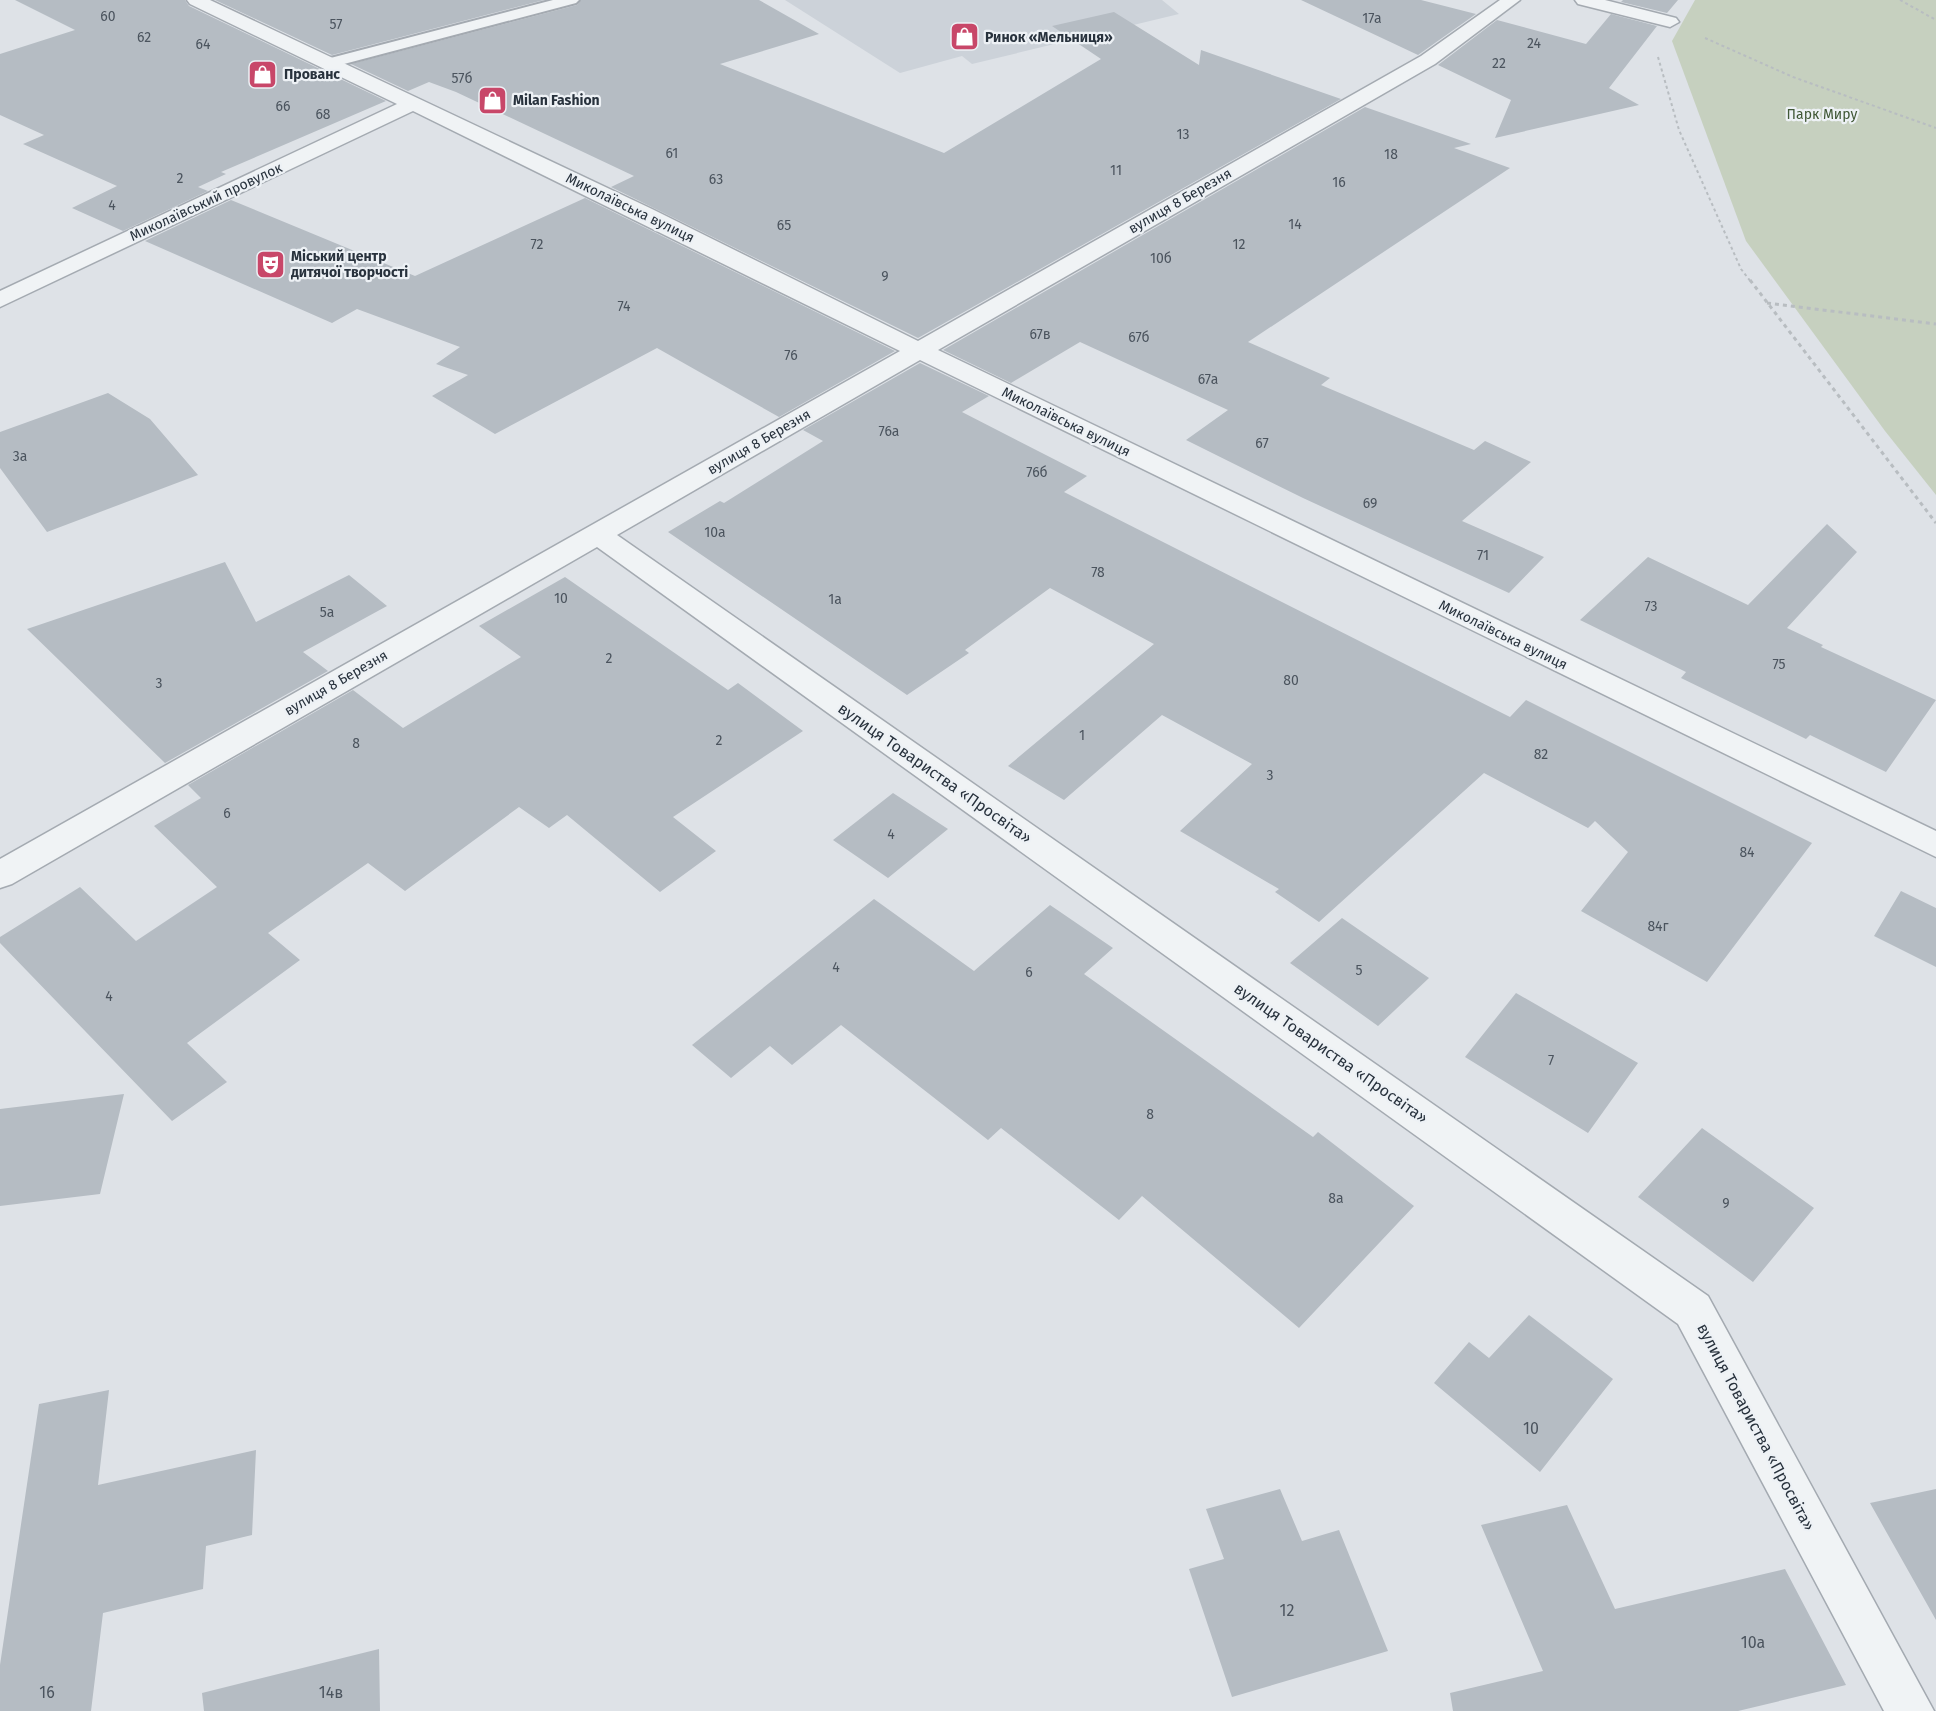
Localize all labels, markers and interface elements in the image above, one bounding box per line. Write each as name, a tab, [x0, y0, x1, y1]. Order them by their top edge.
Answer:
house number: 60	[100, 8, 116, 25]
house number: 17а	[1362, 10, 1382, 27]
house number: 57	[330, 16, 342, 33]
shop icon: Ринок «Мельниця»	[948, 21, 980, 53]
house number: 62	[137, 29, 151, 46]
place label: Ринок «Мельниця»	[985, 29, 1113, 46]
house number: 24	[1527, 35, 1542, 52]
house number: 64	[196, 36, 211, 53]
house number: 22	[1492, 55, 1506, 72]
shop icon: Прованс	[247, 58, 279, 90]
place label: Прованс	[284, 66, 340, 83]
house number: 57б	[452, 70, 473, 87]
shop icon: Milan Fashion	[476, 84, 508, 116]
place label: Milan Fashion	[513, 92, 600, 109]
house number: 66	[276, 98, 290, 115]
house number: 68	[315, 106, 331, 123]
park label: Парк Миру	[1787, 106, 1858, 123]
house number: 13	[1176, 126, 1190, 143]
house number: 61	[666, 145, 678, 162]
house number: 18	[1384, 146, 1398, 163]
street label: Миколаївський провулок	[127, 159, 286, 245]
house number: 11	[1110, 162, 1122, 179]
street label: вулиця 8 Березня	[1125, 165, 1235, 237]
street label: Миколаївська вулиця	[563, 169, 697, 247]
house number: 2	[177, 170, 184, 187]
house number: 63	[709, 171, 723, 188]
house number: 16	[1332, 174, 1346, 191]
house number: 4	[108, 197, 116, 214]
house number: 14	[1288, 216, 1302, 233]
house number: 65	[777, 217, 791, 234]
house number: 72	[531, 236, 544, 253]
house number: 12	[1233, 236, 1246, 253]
theatre icon: Міський центр дитячої творчості	[254, 248, 286, 280]
place label: Міський центр дитячої творчості	[291, 248, 408, 281]
house number: 10б	[1150, 250, 1172, 267]
house number: 9	[881, 268, 889, 285]
house number: 74	[617, 298, 631, 315]
house number: 67в	[1029, 326, 1051, 343]
house number: 67б	[1128, 329, 1150, 346]
house number: 76	[784, 347, 798, 364]
house number: 67а	[1198, 371, 1218, 388]
street label: Миколаївська вулиця	[999, 383, 1133, 461]
street label: вулиця 8 Березня	[704, 406, 814, 478]
house number: 76а	[879, 423, 899, 440]
house number: 67	[1255, 435, 1269, 452]
house number: 3а	[13, 448, 27, 465]
house number: 76б	[1026, 464, 1048, 481]
house number: 69	[1363, 495, 1377, 512]
house number: 10а	[704, 524, 726, 541]
house number: 71	[1477, 547, 1489, 564]
house number: 78	[1091, 564, 1105, 581]
house number: 10	[554, 590, 568, 607]
house number: 1а	[828, 591, 842, 608]
street label: Миколаївська вулиця	[1436, 596, 1570, 674]
house number: 73	[1644, 598, 1658, 615]
house number: 5а	[320, 604, 334, 621]
street label: вулиця 8 Березня	[281, 647, 391, 719]
house number: 2	[606, 650, 613, 667]
house number: 75	[1772, 656, 1786, 673]
house number: 80	[1283, 672, 1299, 689]
house number: 3	[156, 675, 163, 692]
street label: вулиця Товариства «Просвіта»	[834, 699, 1036, 847]
house number: 1	[1079, 727, 1085, 744]
house number: 2	[716, 732, 723, 749]
house number: 8	[352, 735, 360, 752]
house number: 82	[1534, 746, 1548, 763]
house number: 3	[1267, 767, 1274, 784]
house number: 6	[223, 805, 231, 822]
house number: 4	[887, 826, 895, 843]
house number: 84	[1739, 844, 1755, 861]
house number: 84г	[1647, 918, 1669, 935]
house number: 4	[832, 959, 840, 976]
house number: 5	[1355, 962, 1363, 979]
house number: 6	[1025, 964, 1033, 981]
street label: вулиця Товариства «Просвіта»	[1230, 979, 1432, 1127]
house number: 4	[105, 988, 113, 1005]
house number: 7	[1548, 1052, 1554, 1069]
house number: 8	[1146, 1106, 1154, 1123]
house number: 8а	[1328, 1190, 1344, 1207]
house number: 9	[1722, 1195, 1730, 1212]
street label: вулиця Товариства «Просвіта»	[1693, 1320, 1819, 1534]
house number: 10	[1523, 1419, 1539, 1438]
house number: 12	[1280, 1601, 1294, 1620]
house number: 10а	[1741, 1633, 1765, 1652]
house number: 16	[39, 1683, 55, 1702]
house number: 14в	[319, 1683, 343, 1702]

